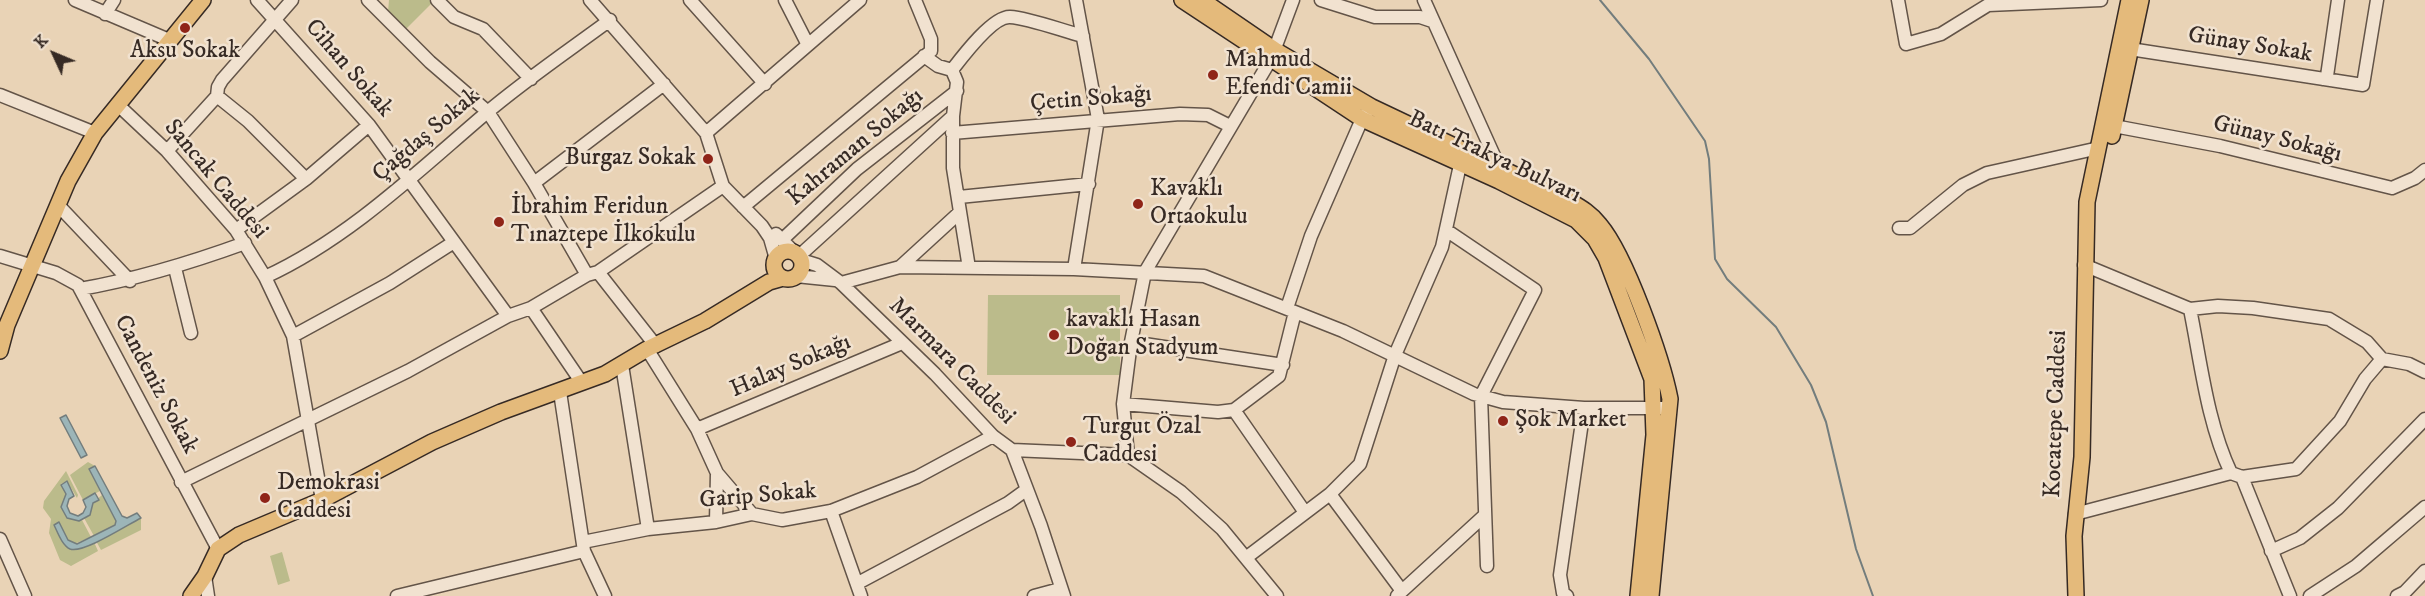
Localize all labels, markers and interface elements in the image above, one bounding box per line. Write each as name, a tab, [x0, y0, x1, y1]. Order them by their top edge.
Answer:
street label: Cihan Sokak	[298, 14, 398, 124]
marker: Aksu Sokak	[178, 21, 192, 35]
street label: Günay Sokak	[2186, 22, 2314, 70]
north arrow	[24, 24, 84, 84]
text: K	[30, 31, 52, 52]
place label: Aksu Sokak	[130, 38, 240, 66]
place label: Mahmud Efendi Camii	[1225, 47, 1352, 103]
marker: Mahmud Efendi Camii	[1206, 68, 1220, 82]
street label: Çetin Sokağı	[1029, 80, 1153, 120]
street label: Çağdaş Sokak	[367, 83, 487, 189]
street label: Kahraman Sokağı	[782, 83, 930, 213]
street label: Batı Trakya Bulvarı	[1403, 105, 1585, 211]
street label: Günay Sokağı	[2210, 110, 2344, 170]
street label: Sancak Caddesi	[157, 114, 273, 246]
place label: Burgaz Sokak	[565, 145, 696, 173]
marker: Burgaz Sokak	[701, 152, 715, 166]
place label: Kavaklı Ortaokulu	[1150, 176, 1247, 232]
place label: İbrahim Feridun Tınaztepe İlkokulu	[511, 194, 696, 250]
marker: Kavaklı Ortaokulu	[1131, 197, 1145, 211]
marker: İbrahim Feridun Tınaztepe İlkokulu	[492, 215, 506, 229]
street label: Marmara Caddesi	[881, 292, 1021, 432]
place label: kavaklı Hasan Doğan Stadyum	[1066, 307, 1218, 363]
street label: Candeniz Sokak	[106, 311, 204, 459]
marker: kavaklı Hasan Doğan Stadyum	[1047, 328, 1061, 342]
street label: Halay Sokağı	[726, 329, 856, 405]
street label: Kocatepe Caddesi	[2040, 330, 2074, 498]
place label: Şok Market	[1515, 407, 1626, 435]
place label: Turgut Özal Caddesi	[1083, 414, 1201, 470]
marker: Şok Market	[1496, 414, 1510, 428]
marker: Turgut Özal Caddesi	[1064, 435, 1078, 449]
place label: Demokrasi Caddesi	[277, 470, 380, 526]
street label: Garip Sokak	[698, 478, 818, 516]
marker: Demokrasi Caddesi	[258, 491, 272, 505]

